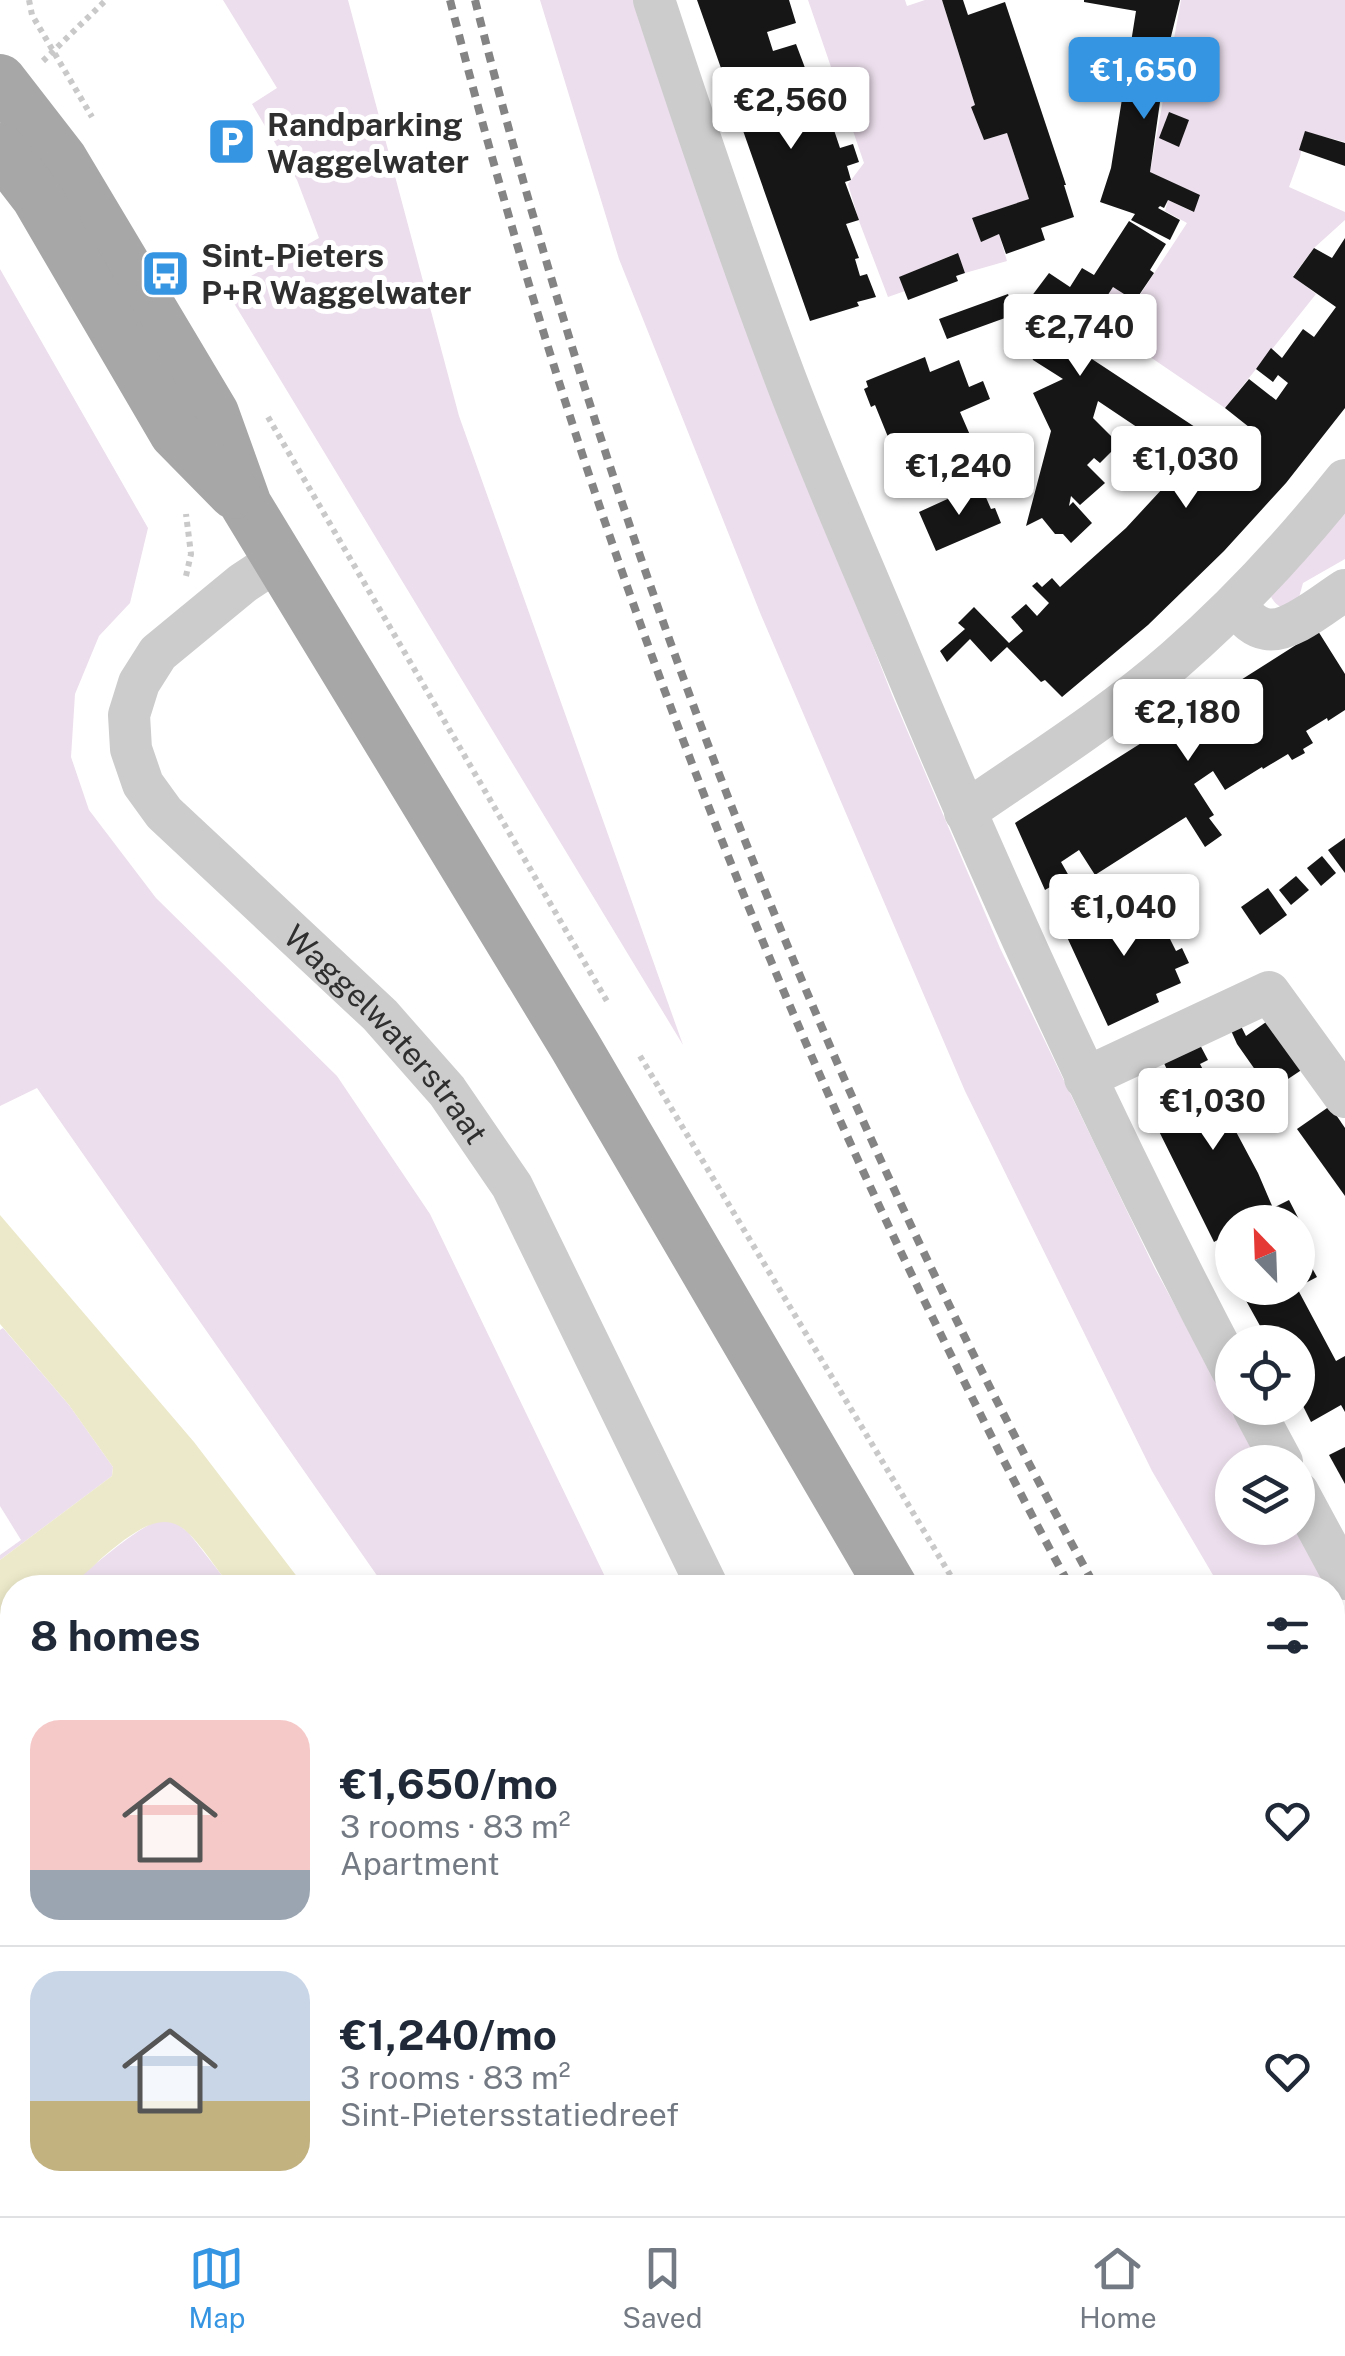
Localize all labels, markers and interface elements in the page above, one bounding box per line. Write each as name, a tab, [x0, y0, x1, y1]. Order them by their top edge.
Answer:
pin: €1,650	[1063, 37, 1225, 122]
text: €1,650	[1091, 51, 1197, 88]
pin: €2,560	[710, 67, 872, 152]
text: €2,560	[734, 81, 848, 118]
place label: Randparking Waggelwater	[267, 106, 469, 180]
parking icon: Randparking Waggelwater	[206, 116, 258, 168]
place label: Sint-Pieters P+R Waggelwater	[201, 237, 472, 311]
bus stop icon: Sint-Pieters P+R Waggelwater	[140, 247, 192, 299]
pin: €2,740	[999, 294, 1161, 379]
text: €2,740	[1026, 308, 1134, 345]
pin: €1,030	[1105, 426, 1267, 511]
pin: €1,240	[878, 433, 1040, 518]
text: €1,030	[1133, 440, 1239, 477]
text: €1,240	[906, 447, 1012, 484]
pin: €2,180	[1107, 679, 1269, 764]
text: €2,180	[1135, 693, 1241, 730]
pin: €1,040	[1043, 874, 1205, 959]
text: €1,040	[1071, 888, 1177, 925]
street label: Waggelwaterstraat	[277, 917, 496, 1150]
pin: €1,030	[1132, 1068, 1294, 1153]
text: €1,030	[1160, 1082, 1266, 1119]
north arrow	[1215, 1205, 1315, 1305]
map controls	[1215, 1205, 1315, 1545]
button: locate	[1215, 1325, 1315, 1425]
button: layers	[1215, 1445, 1315, 1545]
icon: filters	[1260, 1608, 1315, 1663]
text: 8 homes	[30, 1611, 201, 1660]
text: €1,650/mo	[340, 1759, 558, 1808]
icon: home	[110, 1760, 230, 1880]
icon: heart	[1260, 1793, 1315, 1848]
text: 3 rooms · 83 m²	[340, 1808, 571, 1845]
text: Apartment	[340, 1845, 500, 1882]
text: €1,240/mo	[340, 2010, 557, 2059]
icon: home	[110, 2011, 230, 2131]
icon: heart	[1260, 2044, 1315, 2099]
text: 3 rooms · 83 m²	[340, 2059, 571, 2096]
text: Sint-Pietersstatiedreef	[340, 2096, 679, 2133]
tab: Map	[188, 2241, 245, 2334]
tab: Saved	[622, 2241, 702, 2334]
tab: Home	[1079, 2241, 1157, 2334]

